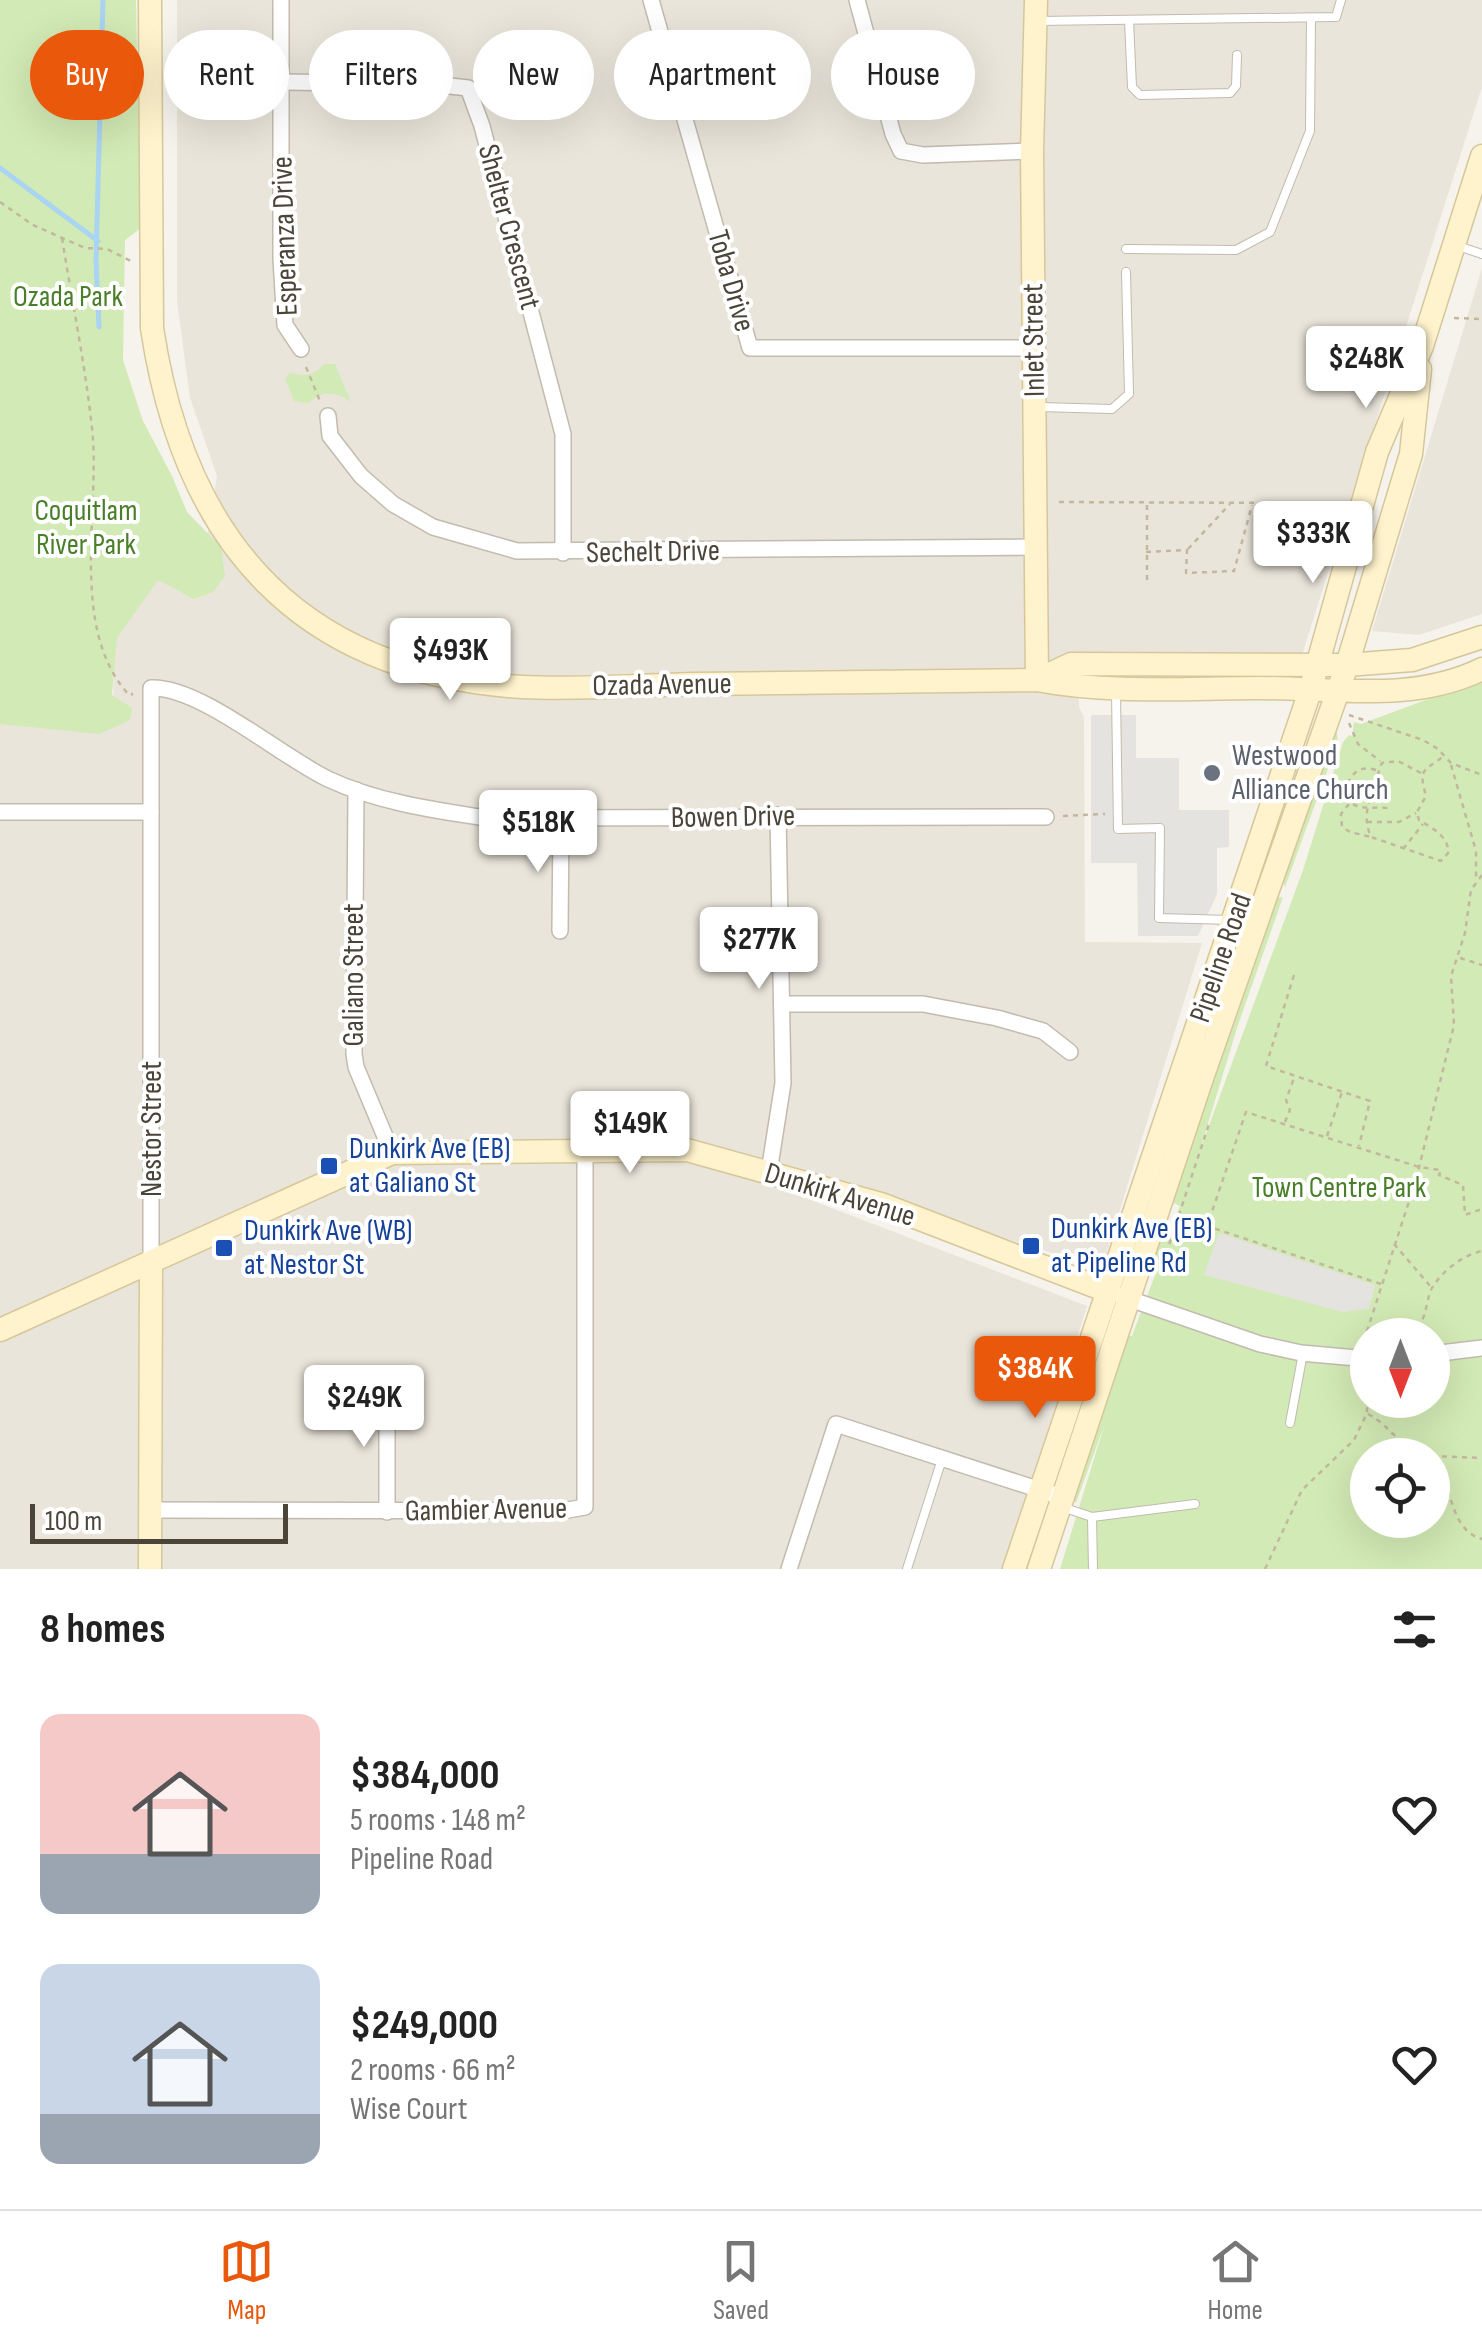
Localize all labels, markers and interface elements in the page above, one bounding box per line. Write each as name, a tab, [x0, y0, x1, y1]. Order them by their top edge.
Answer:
chip: Buy	[30, 30, 144, 120]
chip: Rent	[164, 30, 289, 120]
chip: Filters	[309, 30, 453, 120]
chip: New	[473, 30, 594, 120]
chip: Apartment	[614, 30, 811, 120]
chip: House	[831, 30, 975, 120]
street label: Shelter Crescent	[470, 141, 548, 313]
street label: Esperanza Drive	[264, 156, 306, 316]
street label: Toba Drive	[699, 226, 763, 336]
park label: Ozada Park	[13, 279, 123, 315]
street label: Inlet Street	[1015, 283, 1053, 397]
pin: $248K	[1296, 326, 1436, 411]
text: $248K	[1328, 339, 1404, 378]
park label: Coquitlam River Park	[35, 493, 137, 563]
pin: $333K	[1243, 501, 1383, 586]
text: $333K	[1275, 514, 1351, 553]
street label: Sechelt Drive	[586, 533, 720, 571]
pin: $493K	[380, 618, 520, 703]
text: $493K	[412, 631, 488, 670]
street label: Ozada Avenue	[592, 666, 732, 704]
place label: Westwood Alliance Church	[1231, 738, 1389, 808]
marker: Westwood Alliance Church	[1201, 762, 1223, 784]
pin: $518K	[468, 790, 608, 875]
street label: Bowen Drive	[670, 798, 796, 836]
text: $518K	[501, 803, 575, 842]
street label: Pipeline Road	[1182, 889, 1260, 1027]
street label: Galiano Street	[336, 903, 372, 1047]
pin: $277K	[689, 907, 829, 992]
text: $277K	[722, 920, 796, 959]
street label: Nestor Street	[134, 1061, 170, 1197]
pin: $149K	[560, 1091, 700, 1176]
text: $149K	[592, 1104, 668, 1143]
place label: Dunkirk Ave (EB) at Galiano St	[349, 1131, 510, 1201]
marker: Dunkirk Ave (EB) at Galiano St	[318, 1155, 340, 1177]
street label: Dunkirk Avenue	[760, 1155, 920, 1235]
park label: Town Centre Park	[1252, 1170, 1427, 1206]
place label: Dunkirk Ave (EB) at Pipeline Rd	[1051, 1211, 1212, 1281]
place label: Dunkirk Ave (WB) at Nestor St	[244, 1213, 413, 1283]
marker: Dunkirk Ave (EB) at Pipeline Rd	[1020, 1235, 1042, 1257]
marker: Dunkirk Ave (WB) at Nestor St	[213, 1237, 235, 1259]
north arrow	[1350, 1318, 1450, 1418]
map controls	[1350, 1318, 1450, 1538]
pin: $384K	[965, 1336, 1105, 1421]
text: $384K	[997, 1349, 1073, 1388]
pin: $249K	[294, 1365, 434, 1450]
text: $249K	[326, 1378, 402, 1417]
button: locate	[1350, 1438, 1450, 1538]
street label: Gambier Avenue	[404, 1491, 568, 1529]
scale bar	[30, 1499, 288, 1544]
text: 100 m	[45, 1505, 102, 1538]
icon: filters	[1387, 1602, 1442, 1657]
text: 8 homes	[40, 1604, 165, 1655]
text: $384,000	[350, 1750, 500, 1801]
icon: home	[120, 1754, 240, 1874]
icon: heart	[1387, 1787, 1442, 1842]
text: 5 rooms · 148 m²	[350, 1801, 526, 1840]
text: Pipeline Road	[350, 1840, 493, 1879]
text: $249,000	[350, 2000, 498, 2051]
icon: home	[120, 2004, 240, 2124]
icon: heart	[1387, 2037, 1442, 2092]
text: 2 rooms · 66 m²	[350, 2051, 516, 2090]
text: Wise Court	[350, 2090, 467, 2129]
tab: Map	[219, 2234, 274, 2327]
tab: Saved	[713, 2234, 769, 2327]
tab: Home	[1208, 2234, 1263, 2327]

